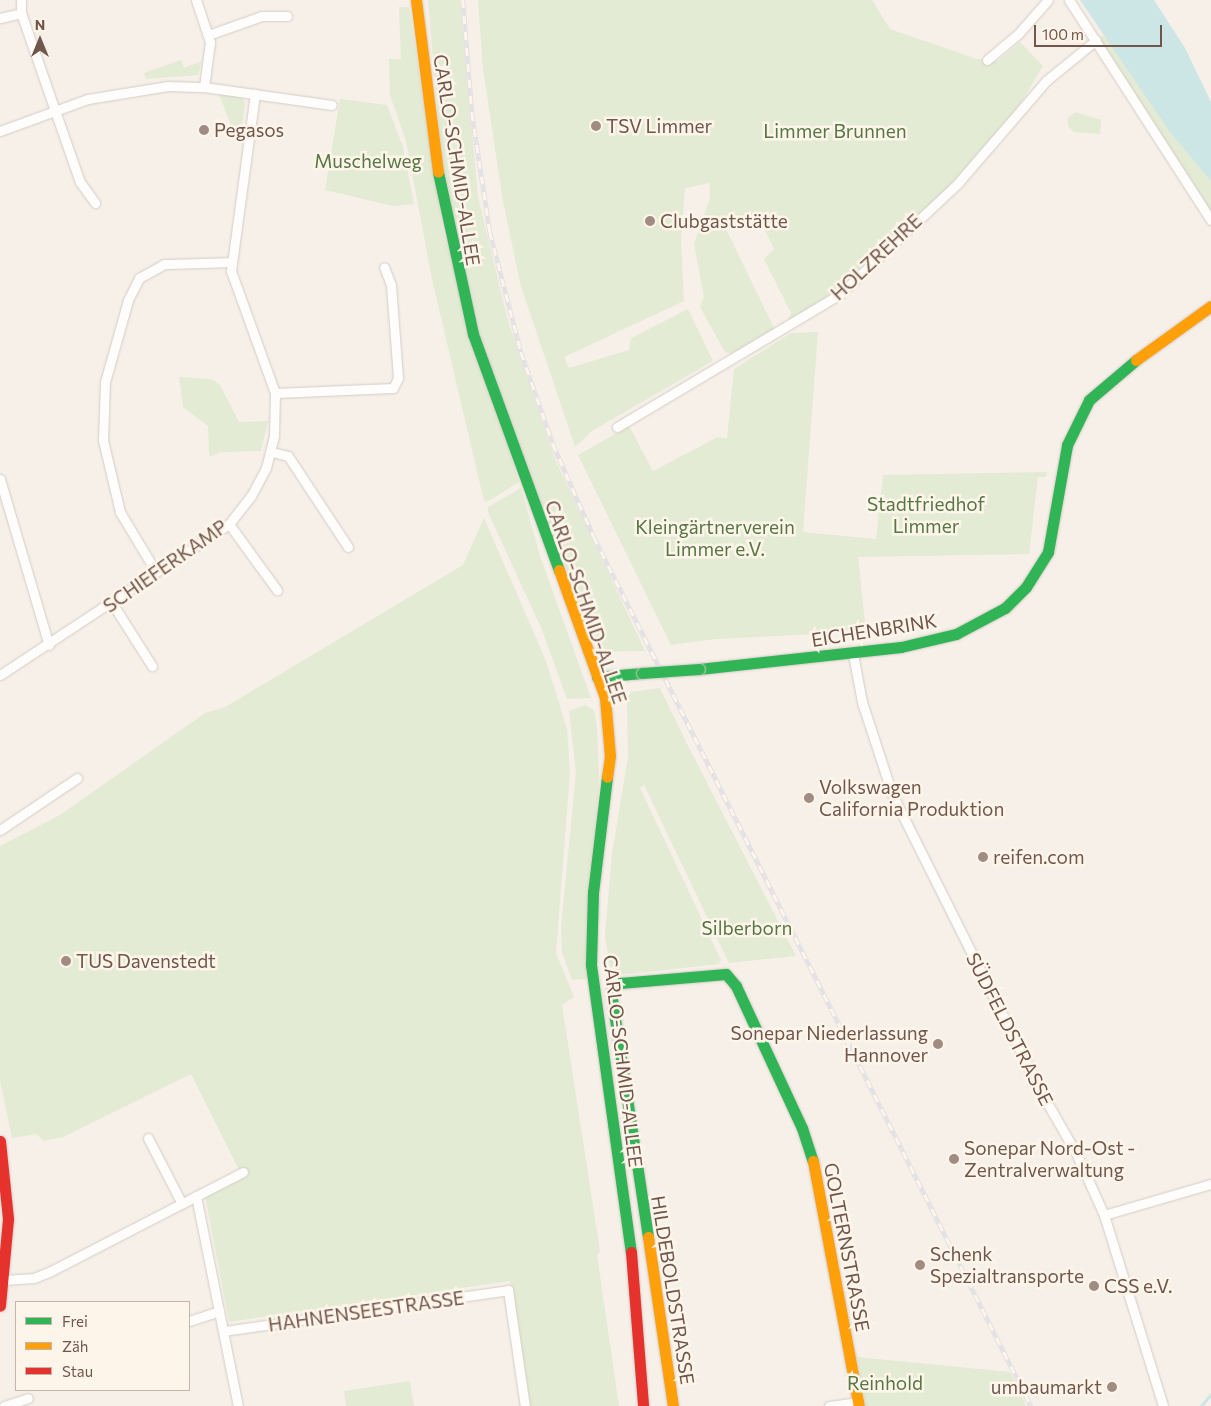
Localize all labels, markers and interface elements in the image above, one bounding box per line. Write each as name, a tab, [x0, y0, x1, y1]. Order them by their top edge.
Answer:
north arrow	[15, 15, 65, 65]
scale bar	[1036, 15, 1164, 47]
text: N	[35, 16, 45, 33]
text: 100 m	[1042, 25, 1084, 43]
street label: CARLO-SCHMID-ALLEE	[429, 53, 485, 267]
place label: TSV Limmer	[606, 115, 712, 137]
place label: Pegasos	[214, 119, 284, 141]
marker: TSV Limmer	[590, 120, 602, 132]
park label: Limmer Brunnen	[763, 120, 907, 142]
marker: Pegasos	[198, 124, 210, 136]
park label: Muschelweg	[314, 150, 422, 172]
street label: HOLZREHRE	[826, 209, 926, 305]
place label: Clubgaststätte	[660, 210, 788, 232]
marker: Clubgaststätte	[644, 215, 656, 227]
park label: Stadtfriedhof Limmer	[867, 493, 985, 537]
street label: CARLO-SCHMID-ALLEE	[540, 497, 632, 707]
street label: SCHIEFERKAMP	[99, 515, 231, 617]
park label: Kleingärtnerverein Limmer e.V.	[635, 516, 795, 560]
street label: EICHENBRINK	[810, 609, 938, 651]
place label: Volkswagen California Produktion	[819, 776, 1004, 820]
marker: Volkswagen California Produktion	[803, 792, 815, 804]
place label: reifen.com	[993, 846, 1084, 868]
marker: reifen.com	[977, 851, 989, 863]
park label: Silberborn	[702, 917, 792, 939]
street label: SÜDFELDSTRASSE	[962, 949, 1058, 1109]
place label: TUS Davenstedt	[76, 950, 216, 972]
street label: CARLO-SCHMID-ALLEE	[599, 953, 647, 1169]
marker: TUS Davenstedt	[60, 955, 72, 967]
place label: Sonepar Niederlassung Hannover	[731, 1022, 928, 1066]
marker: Sonepar Niederlassung Hannover	[932, 1038, 944, 1050]
place label: Sonepar Nord-Ost - Zentralverwaltung	[964, 1137, 1135, 1181]
marker: Sonepar Nord-Ost - Zentralverwaltung	[948, 1153, 960, 1165]
street label: GOLTERNSTRASSE	[819, 1161, 875, 1333]
street label: HILDEBOLDSTRASSE	[647, 1194, 699, 1386]
place label: Schenk Spezialtransporte	[930, 1243, 1084, 1287]
marker: Schenk Spezialtransporte	[914, 1259, 926, 1271]
place label: CSS e.V.	[1104, 1275, 1173, 1297]
marker: CSS e.V.	[1088, 1280, 1100, 1292]
street label: HAHNENSEESTRASSE	[267, 1286, 465, 1336]
legend	[15, 1301, 190, 1391]
text: Frei	[62, 1312, 88, 1330]
text: Zäh	[62, 1337, 88, 1355]
text: Stau	[62, 1362, 93, 1380]
park label: Reinhold	[847, 1372, 923, 1394]
place label: umbaumarkt	[991, 1376, 1102, 1398]
marker: umbaumarkt	[1106, 1381, 1118, 1393]

